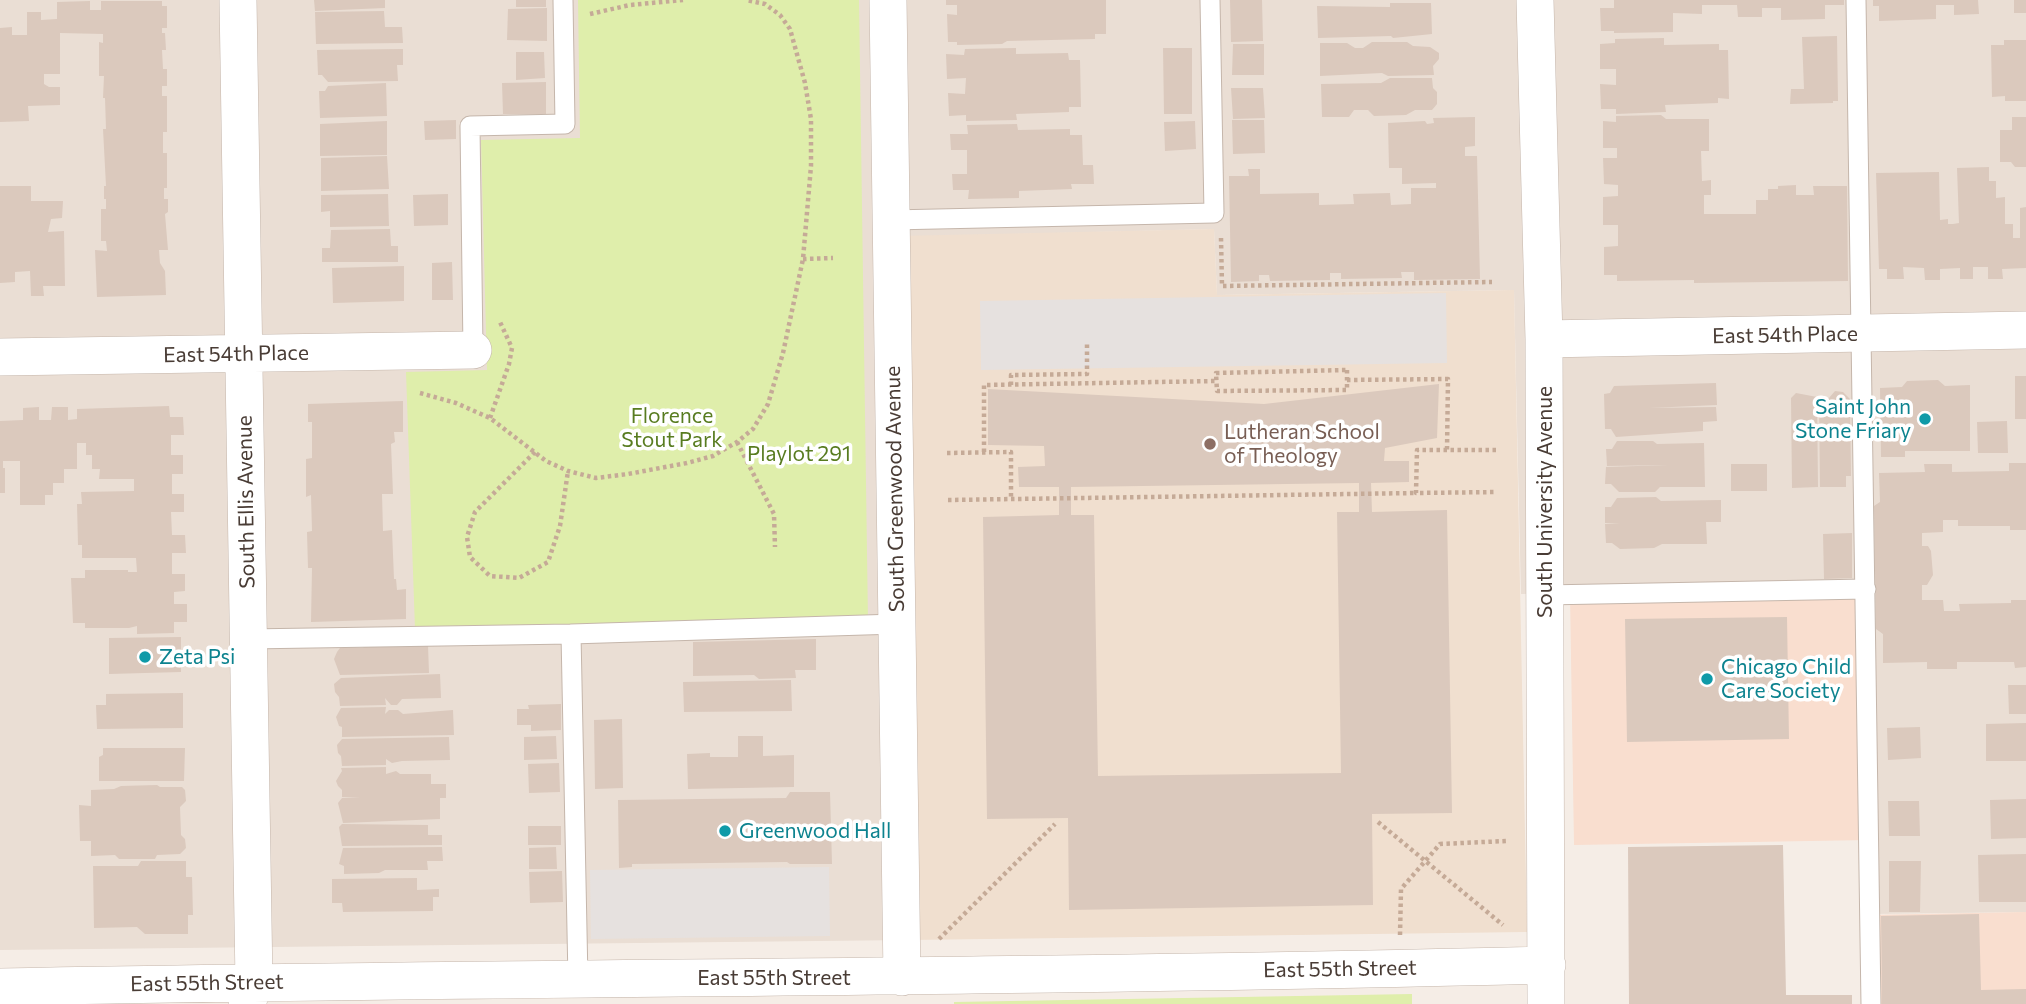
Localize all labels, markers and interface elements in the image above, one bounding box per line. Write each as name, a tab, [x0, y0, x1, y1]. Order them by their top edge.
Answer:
street label: East 54th Place	[1712, 321, 1858, 349]
street label: East 54th Place	[163, 340, 309, 368]
street label: South Greenwood Avenue	[880, 366, 910, 612]
street label: South University Avenue	[1532, 386, 1558, 618]
place label: Saint John Stone Friary	[1795, 394, 1911, 444]
park label: Florence Stout Park	[621, 403, 723, 453]
marker: Saint John Stone Friary	[1917, 411, 1933, 427]
street label: South Ellis Avenue	[232, 415, 260, 589]
place label: Lutheran School of Theology	[1224, 419, 1380, 469]
marker: Lutheran School of Theology	[1202, 436, 1218, 452]
park label: Playlot 291	[747, 441, 851, 467]
place label: Zeta Psi	[159, 644, 235, 670]
marker: Zeta Psi	[137, 649, 153, 665]
place label: Chicago Child Care Society	[1721, 654, 1851, 704]
marker: Chicago Child Care Society	[1699, 671, 1715, 687]
place label: Greenwood Hall	[739, 818, 891, 844]
marker: Greenwood Hall	[717, 823, 733, 839]
street label: East 55th Street	[1263, 955, 1417, 983]
street label: East 55th Street	[697, 965, 851, 991]
street label: East 55th Street	[130, 969, 284, 997]

